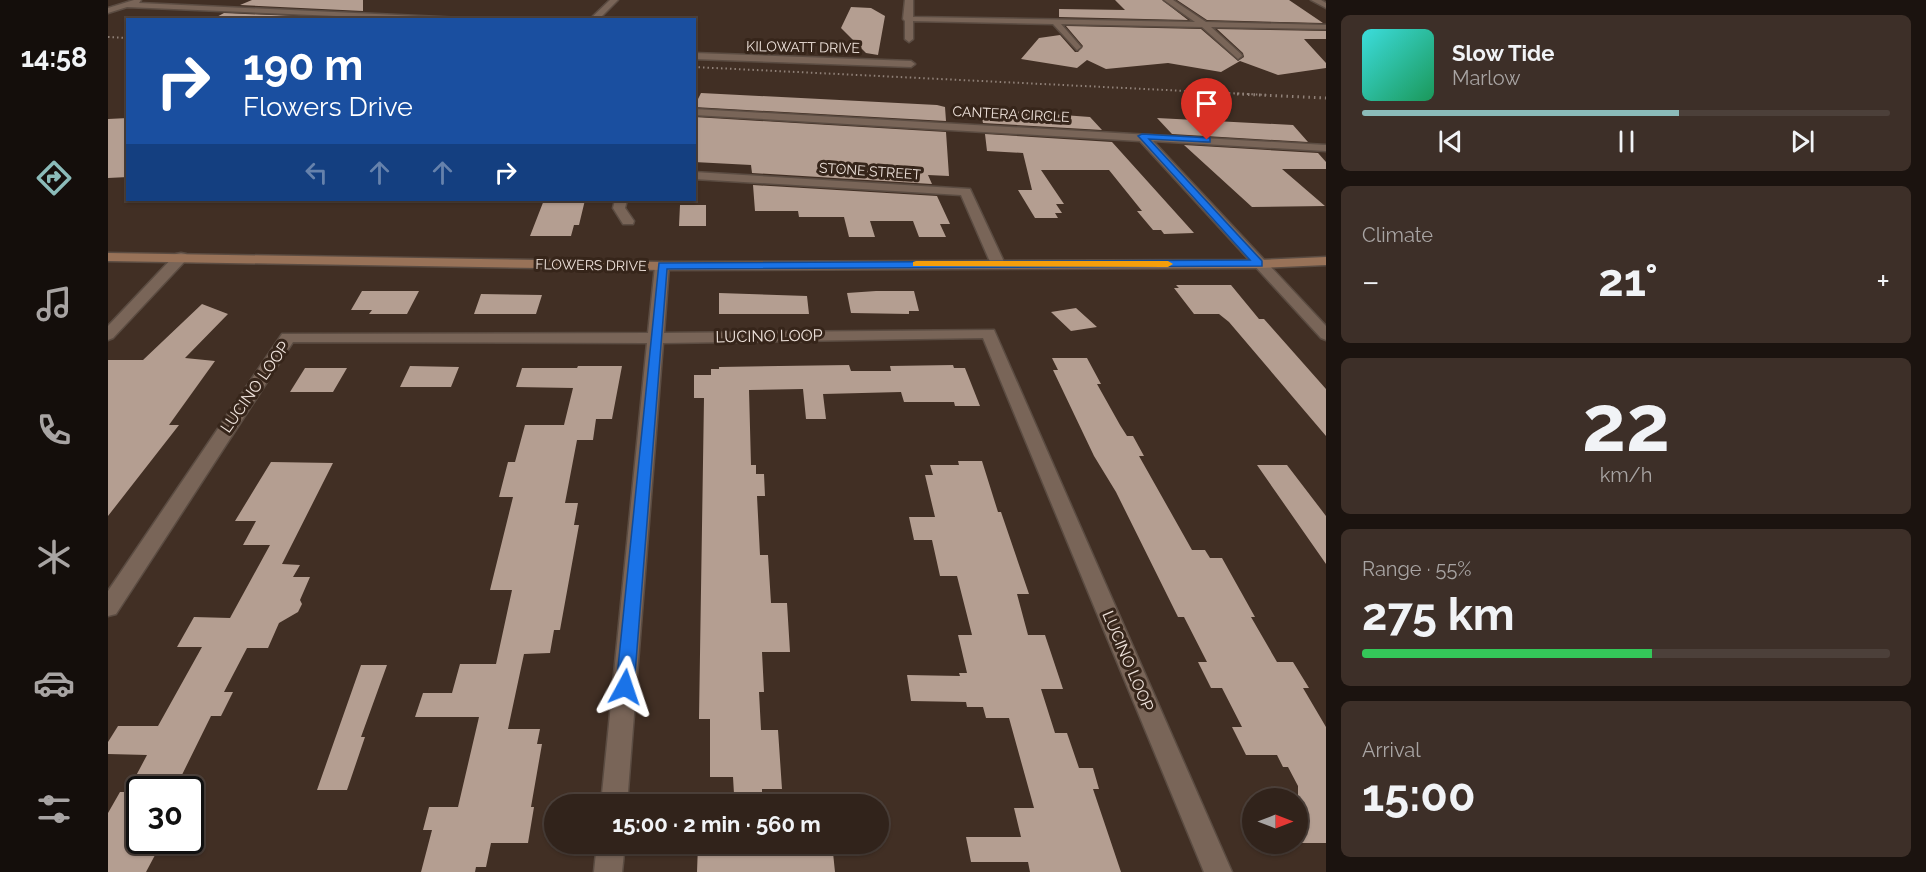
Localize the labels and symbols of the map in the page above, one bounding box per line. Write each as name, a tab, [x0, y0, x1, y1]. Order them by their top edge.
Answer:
street label: KILOWATT DRIVE	[746, 38, 860, 56]
pin	[1181, 78, 1232, 140]
street label: CANTERA CIRCLE	[952, 103, 1070, 125]
street label: STONE STREET	[819, 159, 922, 183]
street label: FLOWERS DRIVE	[535, 256, 647, 274]
street label: LUCINO LOOP	[715, 326, 823, 346]
street label: LUCINO LOOP	[216, 338, 294, 436]
street label: LUCINO LOOP	[1098, 608, 1158, 714]
position arrow	[593, 655, 657, 719]
speed limit sign: 30	[126, 776, 204, 854]
north arrow	[1242, 788, 1308, 854]

